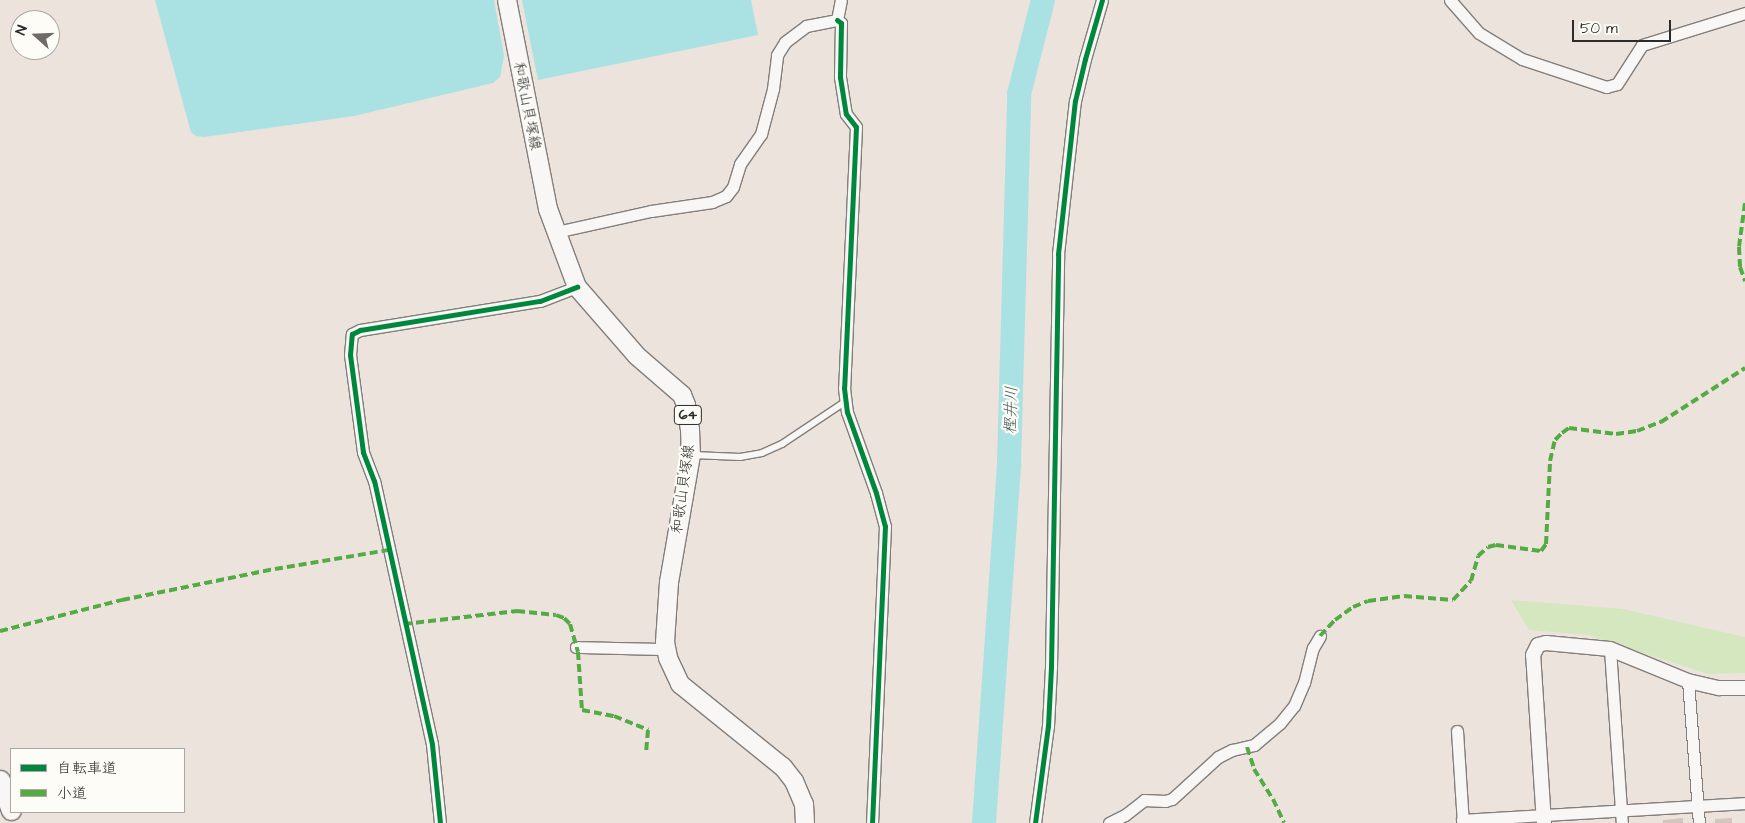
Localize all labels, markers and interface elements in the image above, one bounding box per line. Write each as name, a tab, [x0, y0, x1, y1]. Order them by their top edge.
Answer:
north arrow	[10, 10, 60, 60]
scale bar	[1575, 10, 1674, 42]
text: 50 m	[1580, 18, 1618, 39]
text: N	[11, 23, 33, 38]
street label: 和歌山貝塚線	[510, 60, 544, 152]
water label: 樫井川	[1001, 386, 1021, 434]
road number: 64	[673, 404, 703, 426]
street label: 和歌山貝塚線	[668, 443, 698, 535]
legend	[10, 748, 185, 813]
text: 自転車道	[57, 758, 117, 779]
text: 小道	[57, 783, 87, 804]

